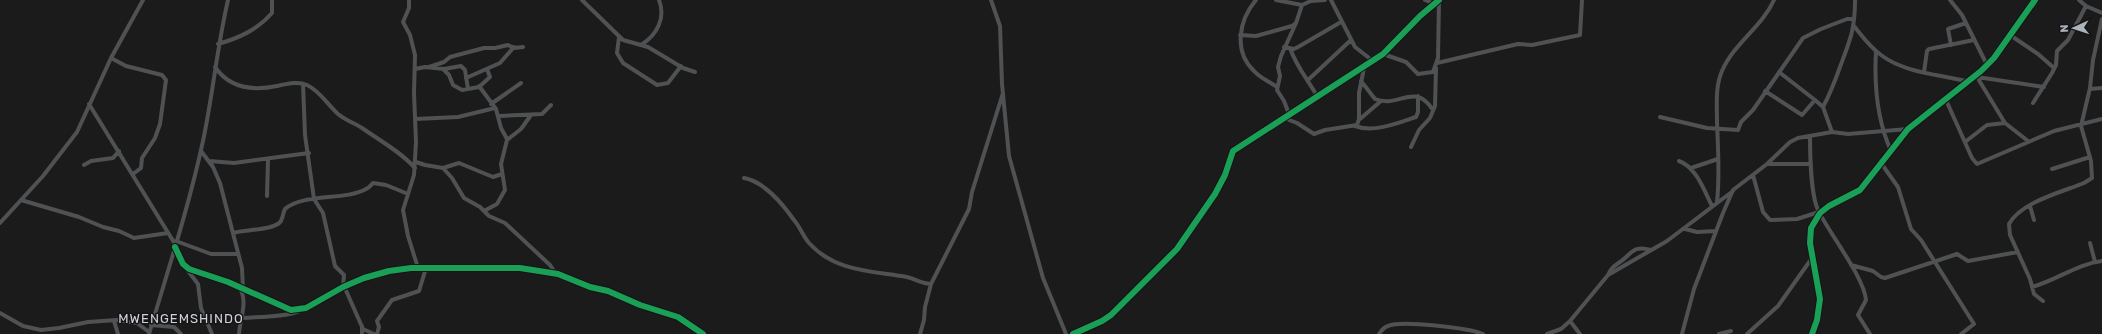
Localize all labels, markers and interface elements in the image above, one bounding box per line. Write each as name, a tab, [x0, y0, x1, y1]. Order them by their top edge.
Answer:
north arrow	[2054, 8, 2094, 48]
text: N	[2058, 24, 2071, 33]
district label: MWENGEMSHINDO	[118, 311, 244, 326]

